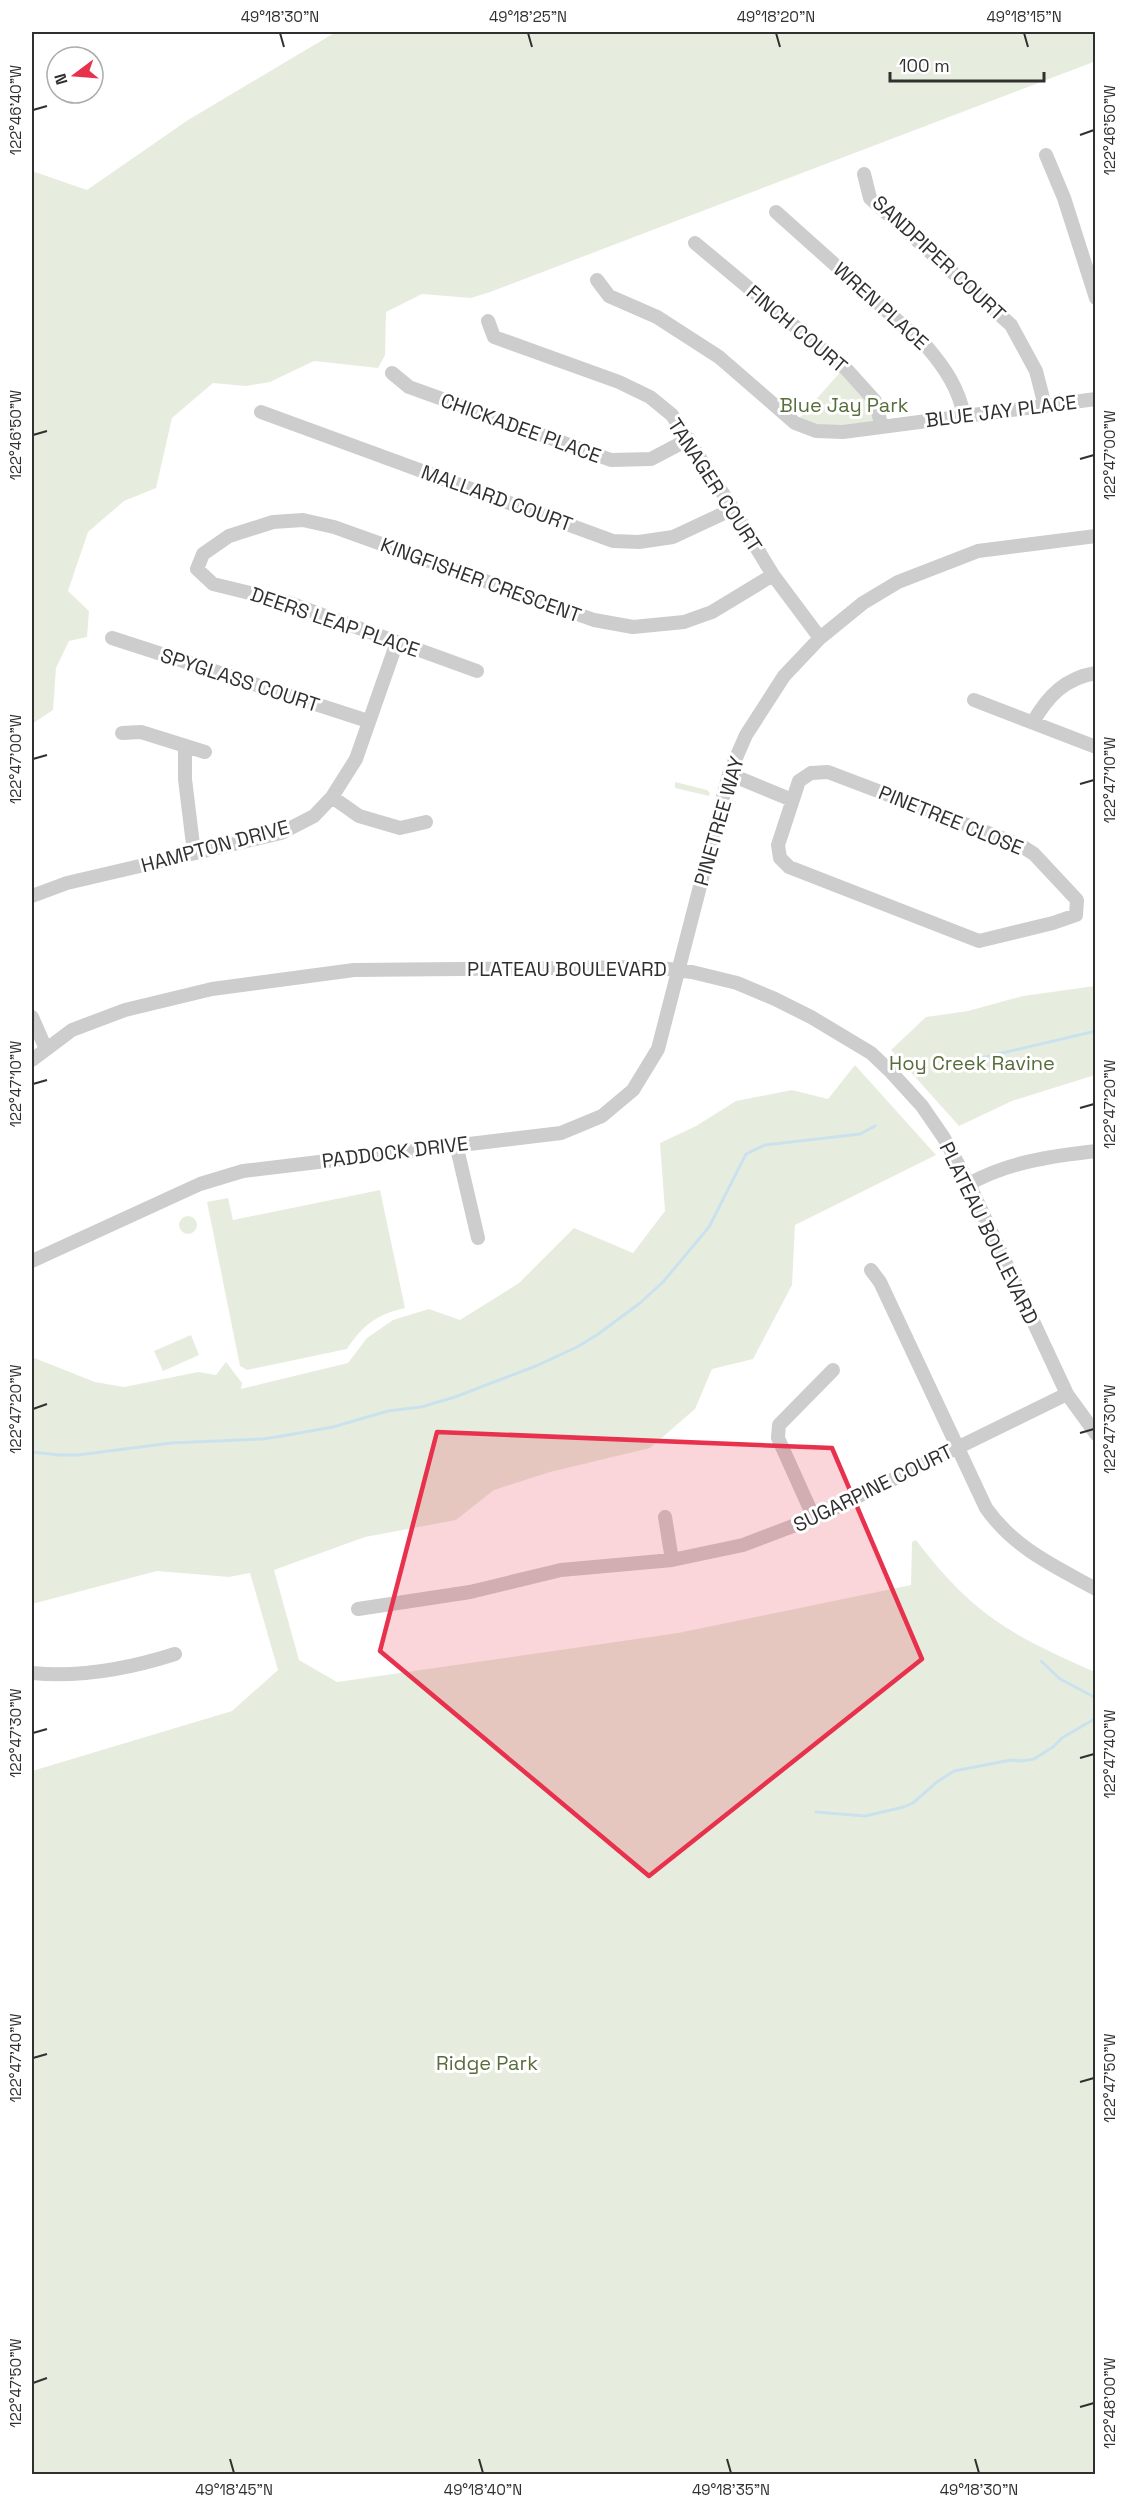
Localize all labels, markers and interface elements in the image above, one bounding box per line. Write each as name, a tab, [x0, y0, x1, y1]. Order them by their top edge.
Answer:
text: 49°18'30"N	[241, 7, 319, 26]
text: 49°18'25"N	[489, 7, 567, 26]
text: 49°18'20"N	[737, 7, 815, 26]
text: 49°18'15"N	[986, 7, 1062, 26]
north arrow	[45, 45, 105, 105]
scale bar	[890, 45, 1044, 83]
text: 100 m	[899, 54, 950, 77]
text: 122°46'40"W	[6, 65, 25, 155]
text: N	[49, 71, 73, 87]
text: 122°46'50"W	[1100, 85, 1119, 175]
street label: SANDPIPER COURT	[867, 189, 1011, 327]
street label: WREN PLACE	[828, 256, 934, 356]
street label: FINCH COURT	[741, 279, 853, 379]
street label: CHICKADEE PLACE	[437, 387, 605, 469]
street label: BLUE JAY PLACE	[924, 389, 1078, 433]
text: 122°46'50"W	[6, 390, 25, 480]
park label: Blue Jay Park	[780, 392, 909, 418]
text: 122°47'00"W	[1100, 410, 1119, 500]
street label: TANAGER COURT	[662, 413, 768, 557]
street label: MALLARD COURT	[418, 459, 576, 537]
street label: KINGFISHER CRESCENT	[377, 532, 585, 629]
street label: DEERS LEAP PLACE	[247, 581, 423, 663]
street label: SPYGLASS COURT	[157, 642, 323, 718]
text: 122°47'00"W	[6, 714, 25, 804]
text: 122°47'10"W	[1100, 737, 1119, 823]
street label: PINETREE WAY	[688, 753, 750, 889]
street label: PINETREE CLOSE	[875, 779, 1027, 861]
street label: HAMPTON DRIVE	[138, 814, 292, 878]
street label: PLATEAU BOULEVARD	[467, 956, 667, 982]
text: 122°47'10"W	[6, 1041, 25, 1127]
park label: Hoy Creek Ravine	[889, 1050, 1055, 1076]
text: 122°47'20"W	[1100, 1059, 1119, 1149]
street label: PADDOCK DRIVE	[320, 1130, 470, 1174]
street label: PLATEAU BOULEVARD	[934, 1138, 1044, 1328]
text: 122°47'20"W	[6, 1364, 25, 1454]
text: 122°47'30"W	[1100, 1384, 1119, 1474]
street label: SUGARPINE COURT	[789, 1438, 957, 1538]
text: 122°47'30"W	[6, 1688, 25, 1778]
text: 122°47'40"W	[1100, 1709, 1119, 1799]
text: 122°47'40"W	[6, 2013, 25, 2103]
text: 122°47'50"W	[1100, 2033, 1119, 2123]
park label: Ridge Park	[436, 2050, 538, 2076]
text: 122°47'50"W	[6, 2338, 25, 2428]
text: 122°48'00"W	[1100, 2357, 1119, 2449]
text: 49°18'45"N	[195, 2480, 273, 2499]
text: 49°18'40"N	[444, 2480, 522, 2499]
text: 49°18'35"N	[692, 2480, 770, 2499]
text: 49°18'30"N	[940, 2480, 1018, 2499]

